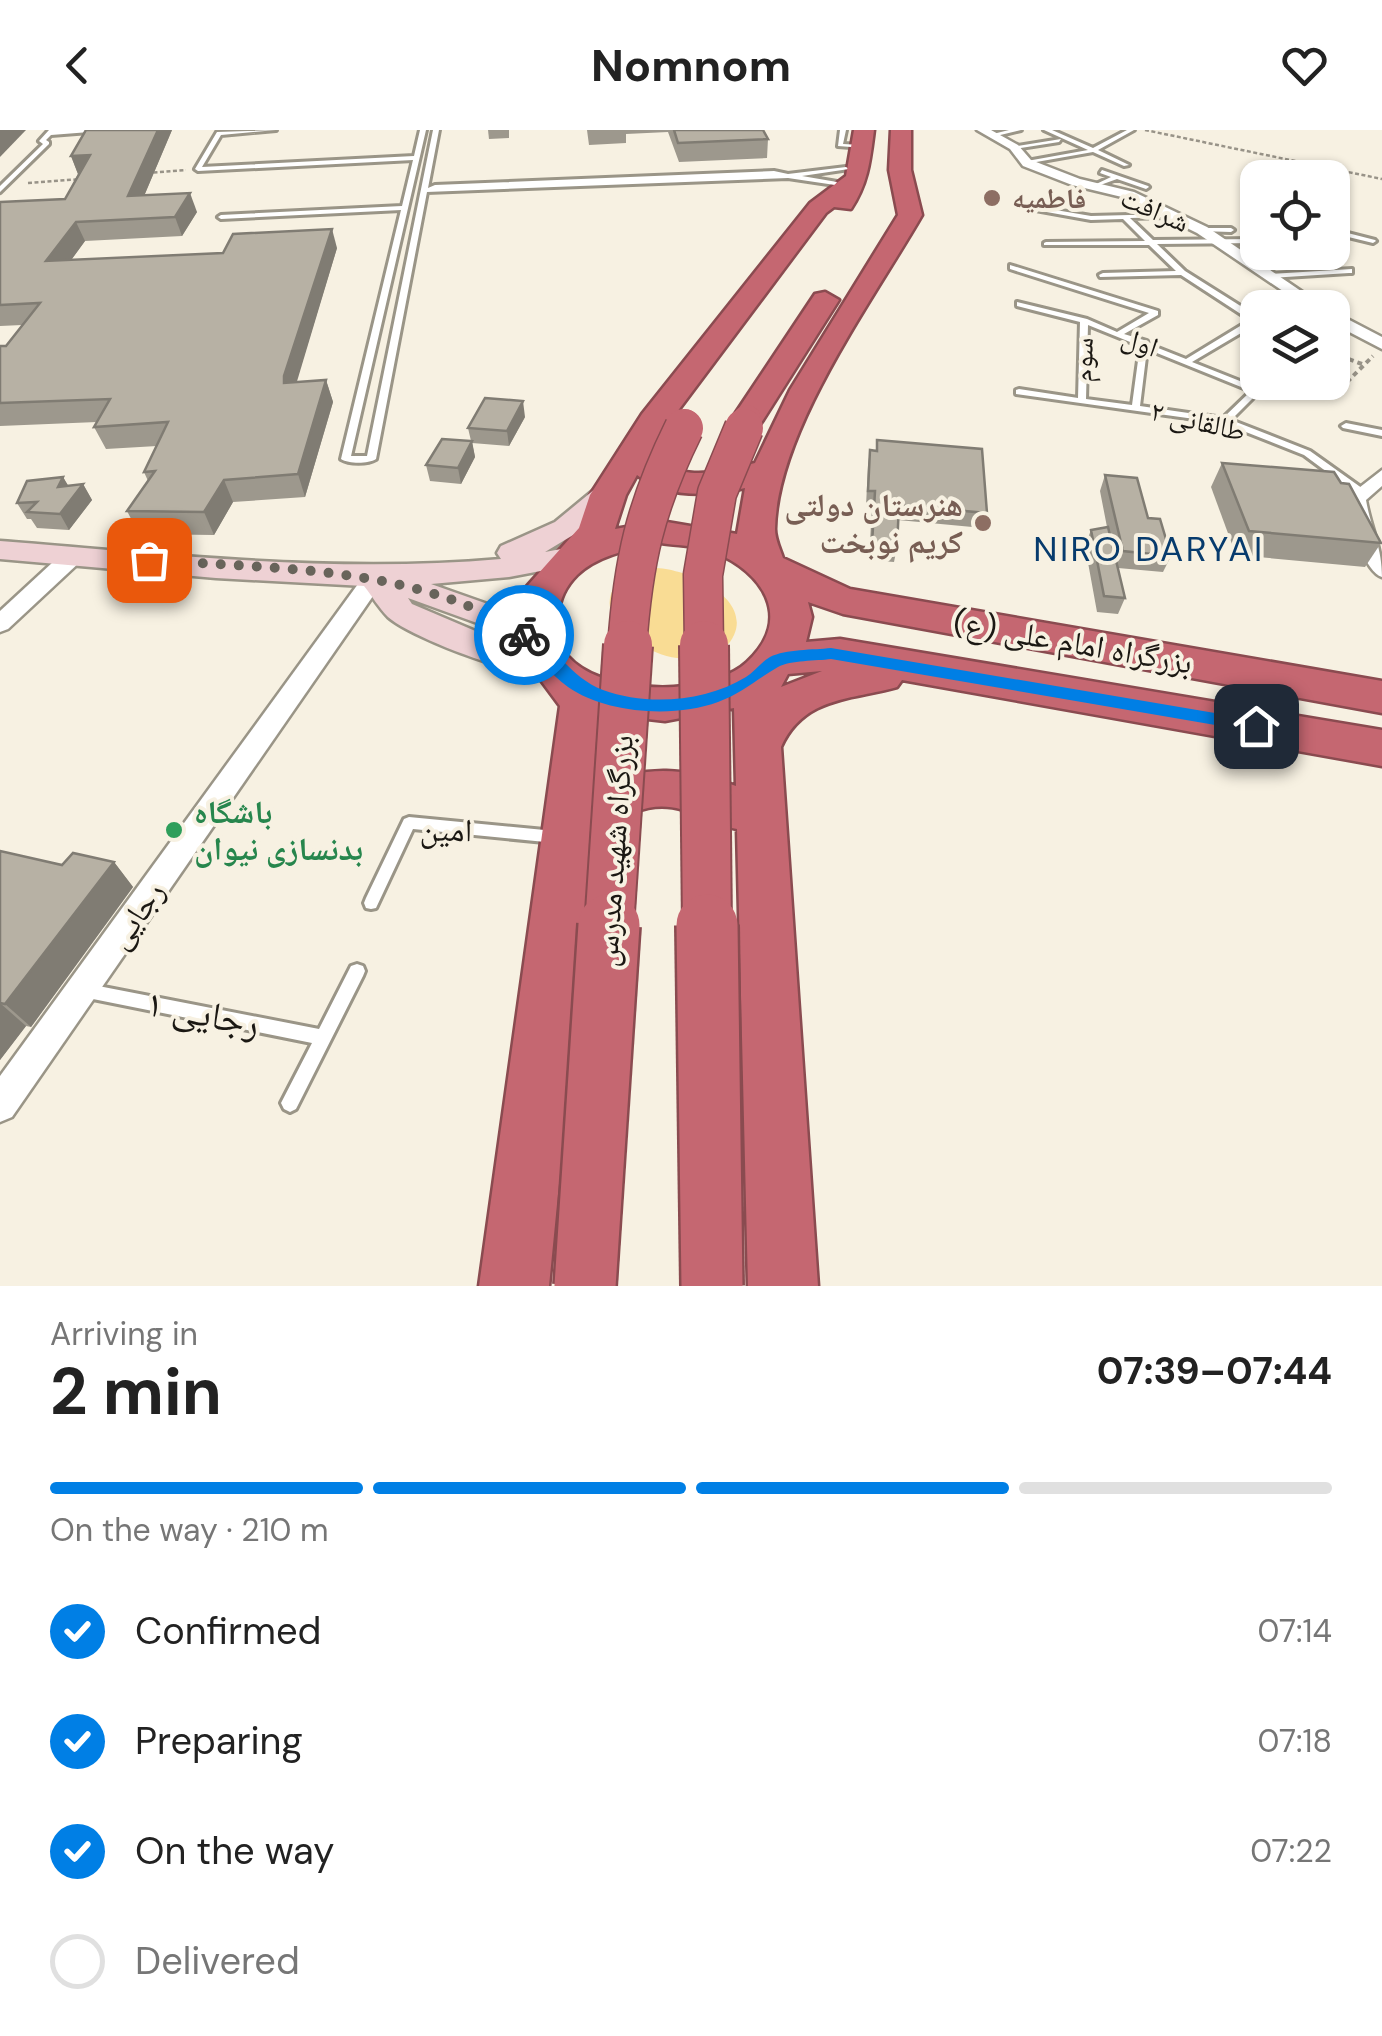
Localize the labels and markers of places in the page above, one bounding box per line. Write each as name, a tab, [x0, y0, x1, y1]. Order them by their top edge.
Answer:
place label: فاطمیه	[1012, 180, 1086, 217]
marker: فاطمیه	[981, 187, 1003, 209]
place label: هنرستان دولتی کریم نوبخت	[784, 484, 963, 563]
marker: هنرستان دولتی کریم نوبخت	[972, 512, 994, 534]
pin	[107, 518, 192, 603]
pin	[1214, 684, 1299, 769]
place label: باشگاه بدنسازی نیوان	[194, 791, 363, 870]
marker: باشگاه بدنسازی نیوان	[163, 819, 185, 841]

